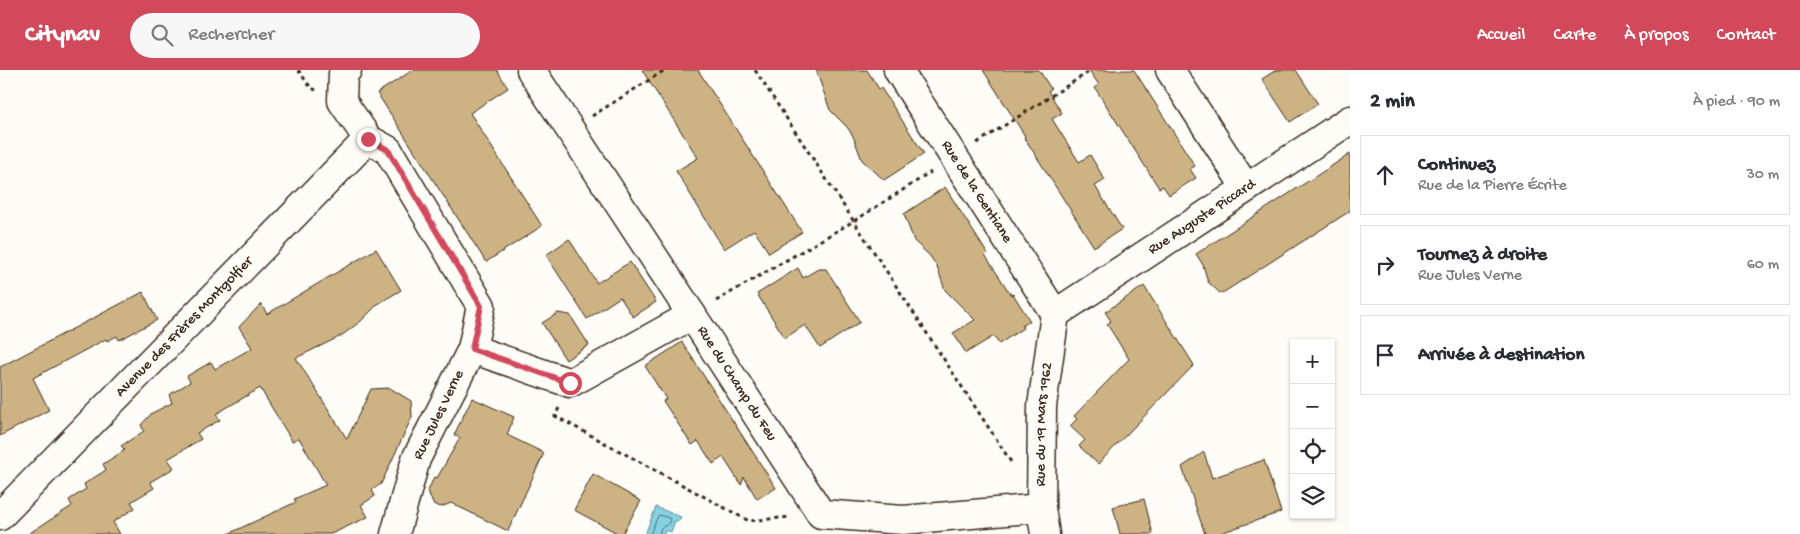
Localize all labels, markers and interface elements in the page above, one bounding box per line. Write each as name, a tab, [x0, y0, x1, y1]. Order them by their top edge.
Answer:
search box	[130, 13, 480, 58]
text: Citynav	[25, 21, 100, 50]
icon: search	[148, 21, 176, 49]
text: Rechercher	[188, 24, 274, 47]
text: Accueil	[1477, 25, 1525, 46]
text: Carte	[1553, 25, 1596, 46]
text: À propos	[1624, 25, 1689, 46]
text: Contact	[1717, 25, 1775, 46]
text: 2 min	[1370, 90, 1415, 115]
text: À pied · 90 m	[1693, 93, 1780, 112]
route end	[357, 128, 380, 151]
street label: Rue de la Gentiane	[937, 137, 1016, 247]
text: Continuez	[1418, 154, 1495, 177]
icon: ahead	[1371, 161, 1399, 189]
text: 30 m	[1746, 166, 1779, 185]
street label: Rue Auguste Piccard	[1145, 175, 1260, 259]
text: Rue de la Pierre Écrite	[1418, 177, 1567, 196]
text: Tournez à droite	[1418, 244, 1547, 267]
icon: right	[1371, 251, 1399, 279]
street label: Avenue des Frères Montgolfier	[112, 252, 258, 401]
text: 60 m	[1747, 256, 1779, 275]
text: Rue Jules Verne	[1418, 267, 1522, 286]
street label: Rue du Champ du Feu	[693, 323, 780, 445]
map controls	[1290, 339, 1335, 519]
button: +	[1290, 339, 1335, 384]
icon: arrive	[1371, 341, 1399, 369]
text: Arrivée à destination	[1418, 344, 1584, 367]
street label: Rue du 19 Mars 1962	[1032, 361, 1057, 487]
street label: Rue Jules Verne	[410, 367, 469, 463]
route start	[559, 372, 582, 395]
button: −	[1290, 384, 1335, 429]
button: locate	[1290, 429, 1335, 474]
button: layers	[1290, 474, 1335, 519]

